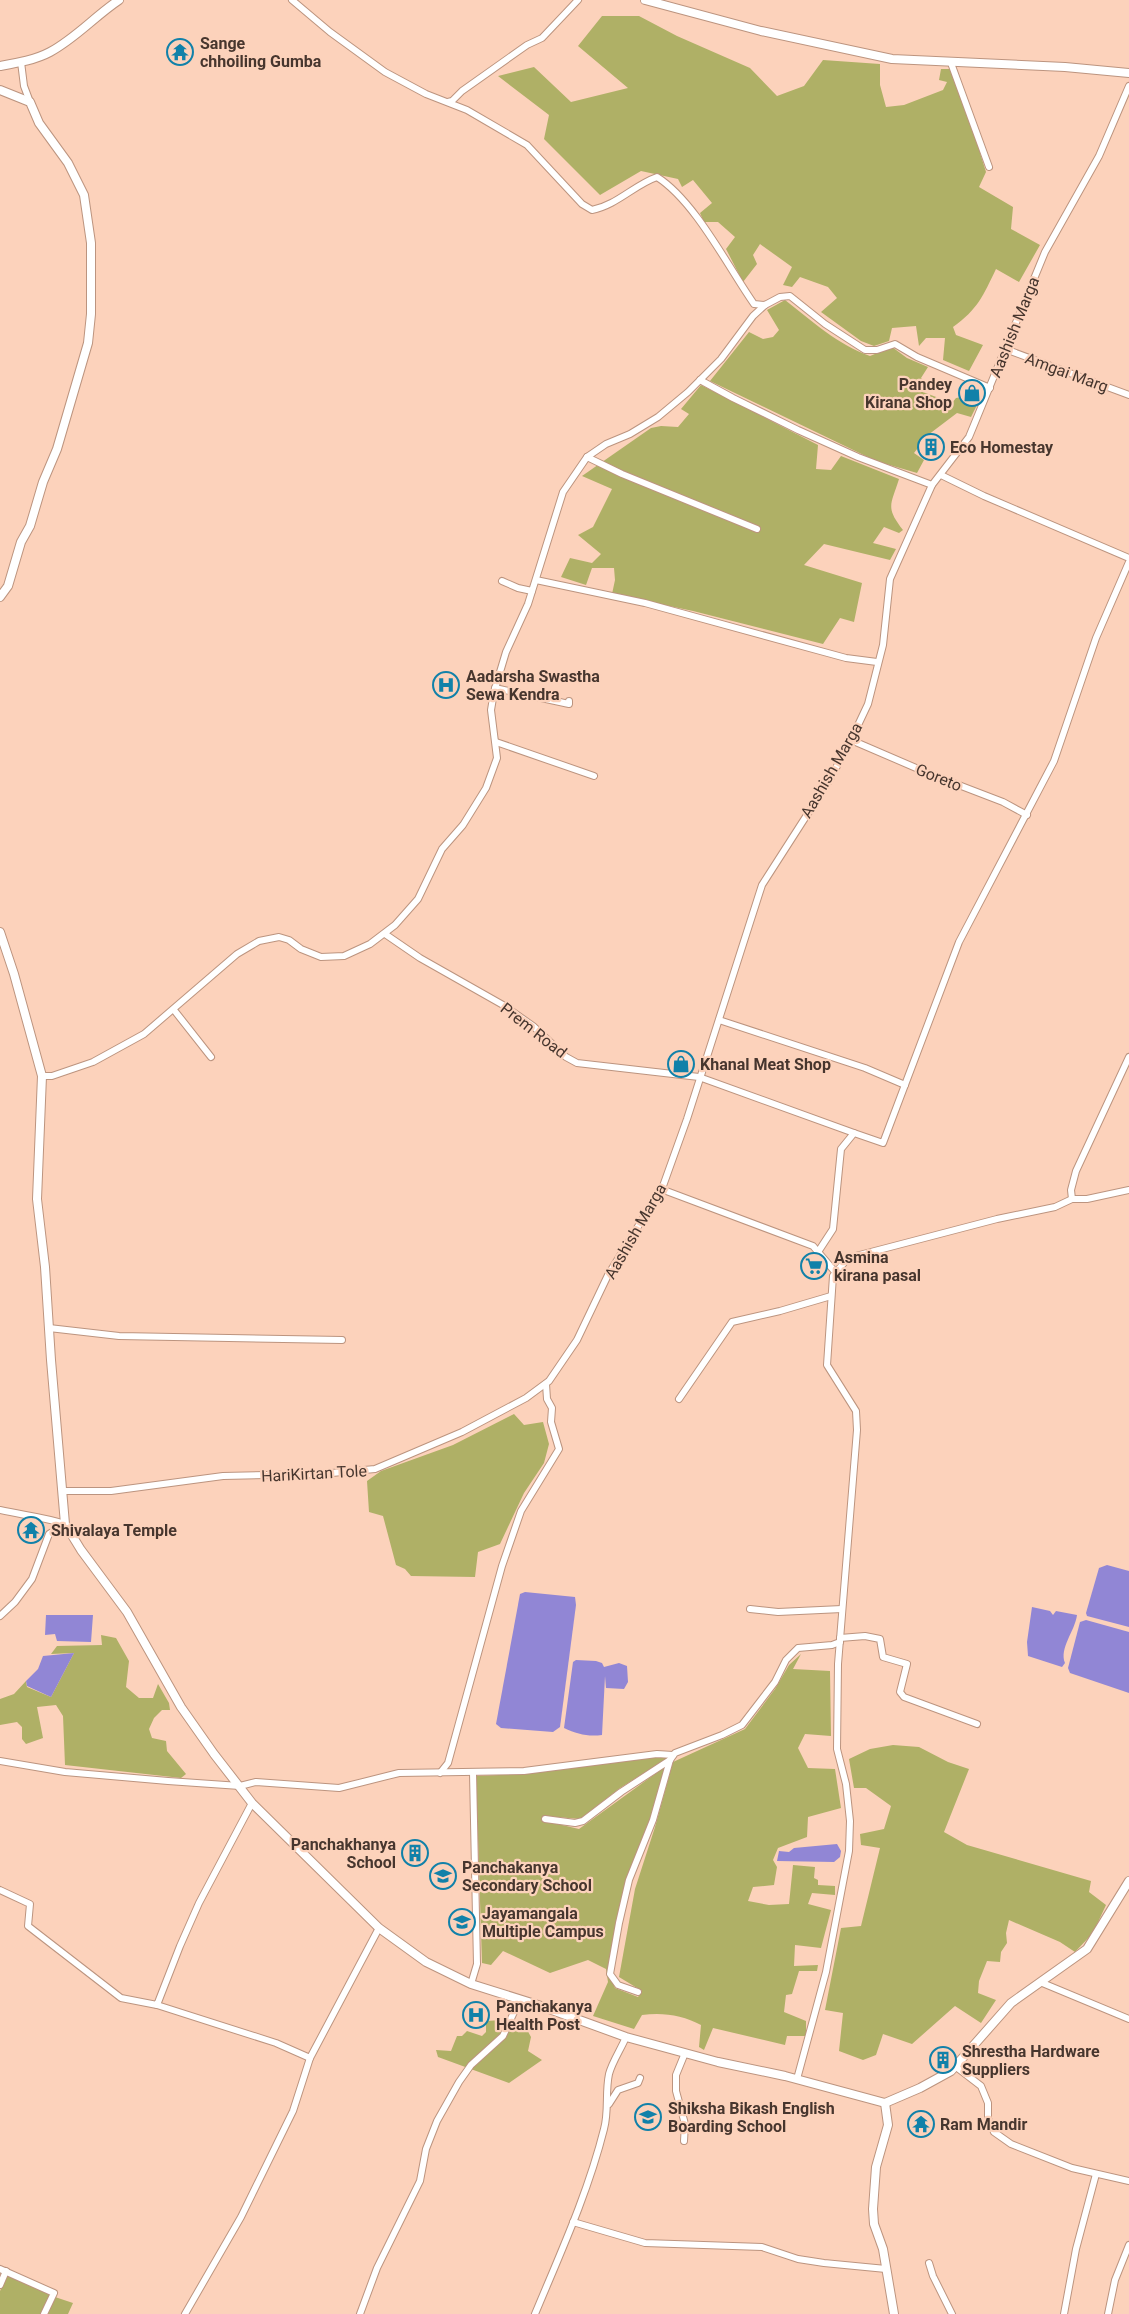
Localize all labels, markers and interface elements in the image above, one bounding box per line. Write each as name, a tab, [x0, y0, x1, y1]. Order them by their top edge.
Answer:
place label: Sange chhoiling Gumba	[200, 34, 322, 71]
temple icon: Sange chhoiling Gumba	[165, 37, 195, 67]
street label: Aashish Marga	[986, 274, 1043, 380]
street label: Amgai Marg	[1023, 349, 1111, 396]
place label: Pandey Kirana Shop	[865, 375, 953, 412]
shop icon: Pandey Kirana Shop	[957, 378, 987, 408]
building icon: Eco Homestay	[916, 432, 946, 462]
place label: Eco Homestay	[950, 438, 1054, 457]
place label: Aadarsha Swastha Sewa Kendra	[466, 667, 600, 704]
hospital icon: Aadarsha Swastha Sewa Kendra	[431, 670, 461, 700]
street label: Aashish Marga	[797, 719, 866, 821]
street label: Goreto	[913, 760, 965, 795]
street label: Prem Road	[497, 999, 570, 1062]
shop icon: Khanal Meat Shop	[666, 1049, 696, 1079]
place label: Khanal Meat Shop	[700, 1055, 831, 1074]
street label: Aashish Marga	[601, 1180, 670, 1282]
place label: Asmina kirana pasal	[834, 1248, 921, 1285]
supermarket icon: Asmina kirana pasal	[799, 1251, 829, 1281]
street label: HariKirtan Tole	[261, 1461, 367, 1486]
temple icon: Shivalaya Temple	[16, 1515, 46, 1545]
place label: Shivalaya Temple	[51, 1521, 177, 1540]
place label: Panchakhanya School	[291, 1835, 396, 1872]
building icon: Panchakhanya School	[400, 1838, 430, 1868]
place label: Panchakanya Secondary School	[462, 1858, 592, 1895]
school or university icon: Panchakanya Secondary School	[428, 1861, 458, 1891]
place label: Jayamangala Multiple Campus	[482, 1904, 604, 1941]
school or university icon: Jayamangala Multiple Campus	[447, 1907, 477, 1937]
place label: Panchakanya Health Post	[496, 1997, 593, 2034]
hospital icon: Panchakanya Health Post	[461, 2000, 491, 2030]
place label: Shrestha Hardware Suppliers	[962, 2042, 1100, 2079]
building icon: Shrestha Hardware Suppliers	[928, 2045, 958, 2075]
place label: Shiksha Bikash English Boarding School	[668, 2099, 835, 2136]
school or university icon: Shiksha Bikash English Boarding School	[633, 2102, 663, 2132]
temple icon: Ram Mandir	[906, 2109, 936, 2139]
place label: Ram Mandir	[940, 2115, 1027, 2134]

